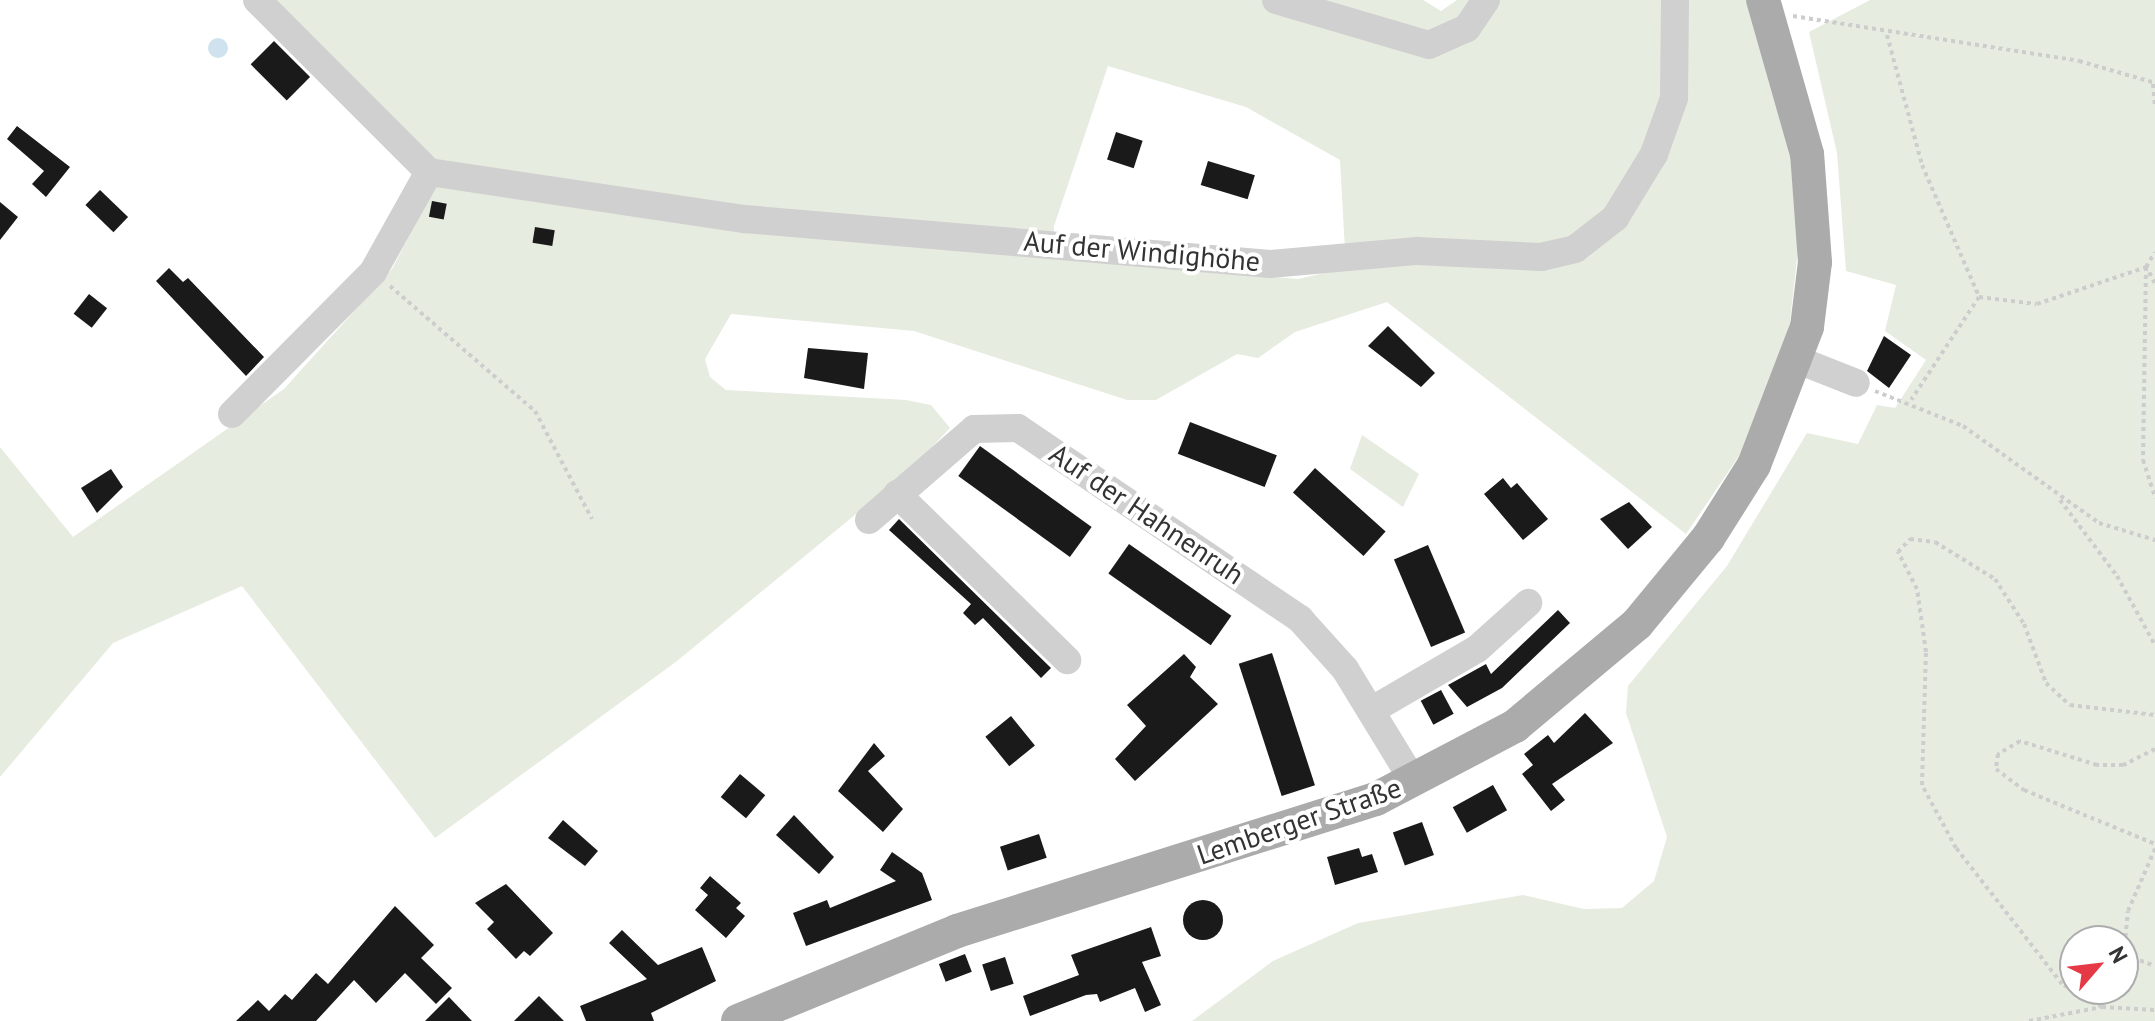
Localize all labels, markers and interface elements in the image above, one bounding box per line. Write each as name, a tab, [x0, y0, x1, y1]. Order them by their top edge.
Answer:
street label: Auf der Windighöhe	[1022, 224, 1262, 278]
street label: Auf der Hahnenruh	[1044, 437, 1250, 591]
street label: Lemberger Straße	[1193, 770, 1405, 872]
north arrow	[2059, 925, 2139, 1005]
text: N	[2103, 942, 2134, 968]

